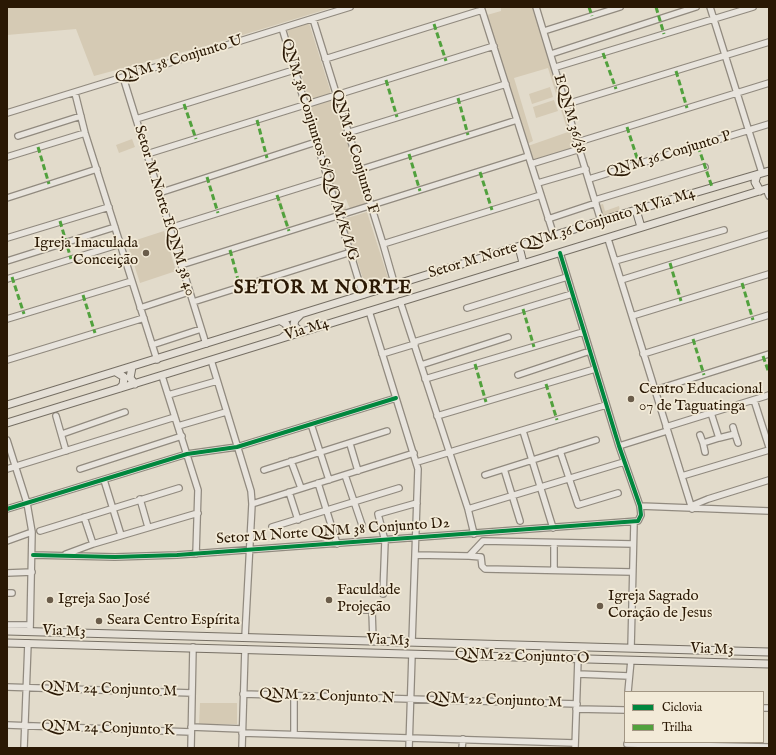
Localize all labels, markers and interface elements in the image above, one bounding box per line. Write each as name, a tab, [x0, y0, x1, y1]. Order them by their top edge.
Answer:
street label: QNM 38 Conjunto U	[113, 32, 245, 88]
street label: QNM 38 Conjuntos S/Q/O/M/K/I/G	[277, 37, 361, 263]
street label: EQNM 36/38	[549, 72, 589, 156]
street label: QNM 38 Conjunto F	[327, 88, 381, 216]
street label: Setor M Norte EQNM 38 40	[129, 123, 199, 299]
street label: QNM 36 Conjunto P	[605, 128, 733, 182]
street label: Setor M Norte QNM 36 Conjunto M Via M4	[427, 185, 697, 283]
place label: Igreja Imaculada Conceição	[34, 235, 138, 270]
marker: Igreja Imaculada Conceição	[141, 248, 151, 258]
district label: SETOR M NORTE	[234, 278, 412, 300]
street label: Via M4	[283, 315, 331, 345]
place label: Centro Educacional 07 de Taguatinga	[639, 381, 763, 416]
marker: Centro Educacional 07 de Taguatinga	[626, 394, 636, 404]
street label: Setor M Norte QNM 38 Conjunto D2	[216, 515, 450, 549]
place label: Faculdade Projeção	[337, 582, 400, 617]
place label: Igreja Sagrado Coração de Jesus	[608, 588, 712, 623]
place label: Igreja Sao José	[58, 591, 150, 609]
marker: Igreja Sao José	[45, 595, 55, 605]
marker: Faculdade Projeção	[324, 595, 334, 605]
marker: Igreja Sagrado Coração de Jesus	[595, 601, 605, 611]
place label: Seara Centro Espírita	[107, 612, 240, 630]
marker: Seara Centro Espírita	[94, 616, 104, 626]
street label: Via M3	[42, 622, 86, 642]
street label: Via M3	[366, 631, 410, 651]
street label: Via M3	[690, 640, 734, 660]
street label: QNM 22 Conjunto O	[454, 646, 590, 668]
street label: QNM 24 Conjunto M	[40, 679, 178, 701]
street label: QNM 22 Conjunto N	[259, 686, 395, 708]
street label: QNM 22 Conjunto M	[426, 690, 562, 712]
legend	[624, 691, 764, 743]
text: Ciclovia	[662, 700, 702, 715]
street label: QNM 24 Conjunto K	[41, 718, 175, 740]
text: Trilha	[662, 720, 692, 735]

